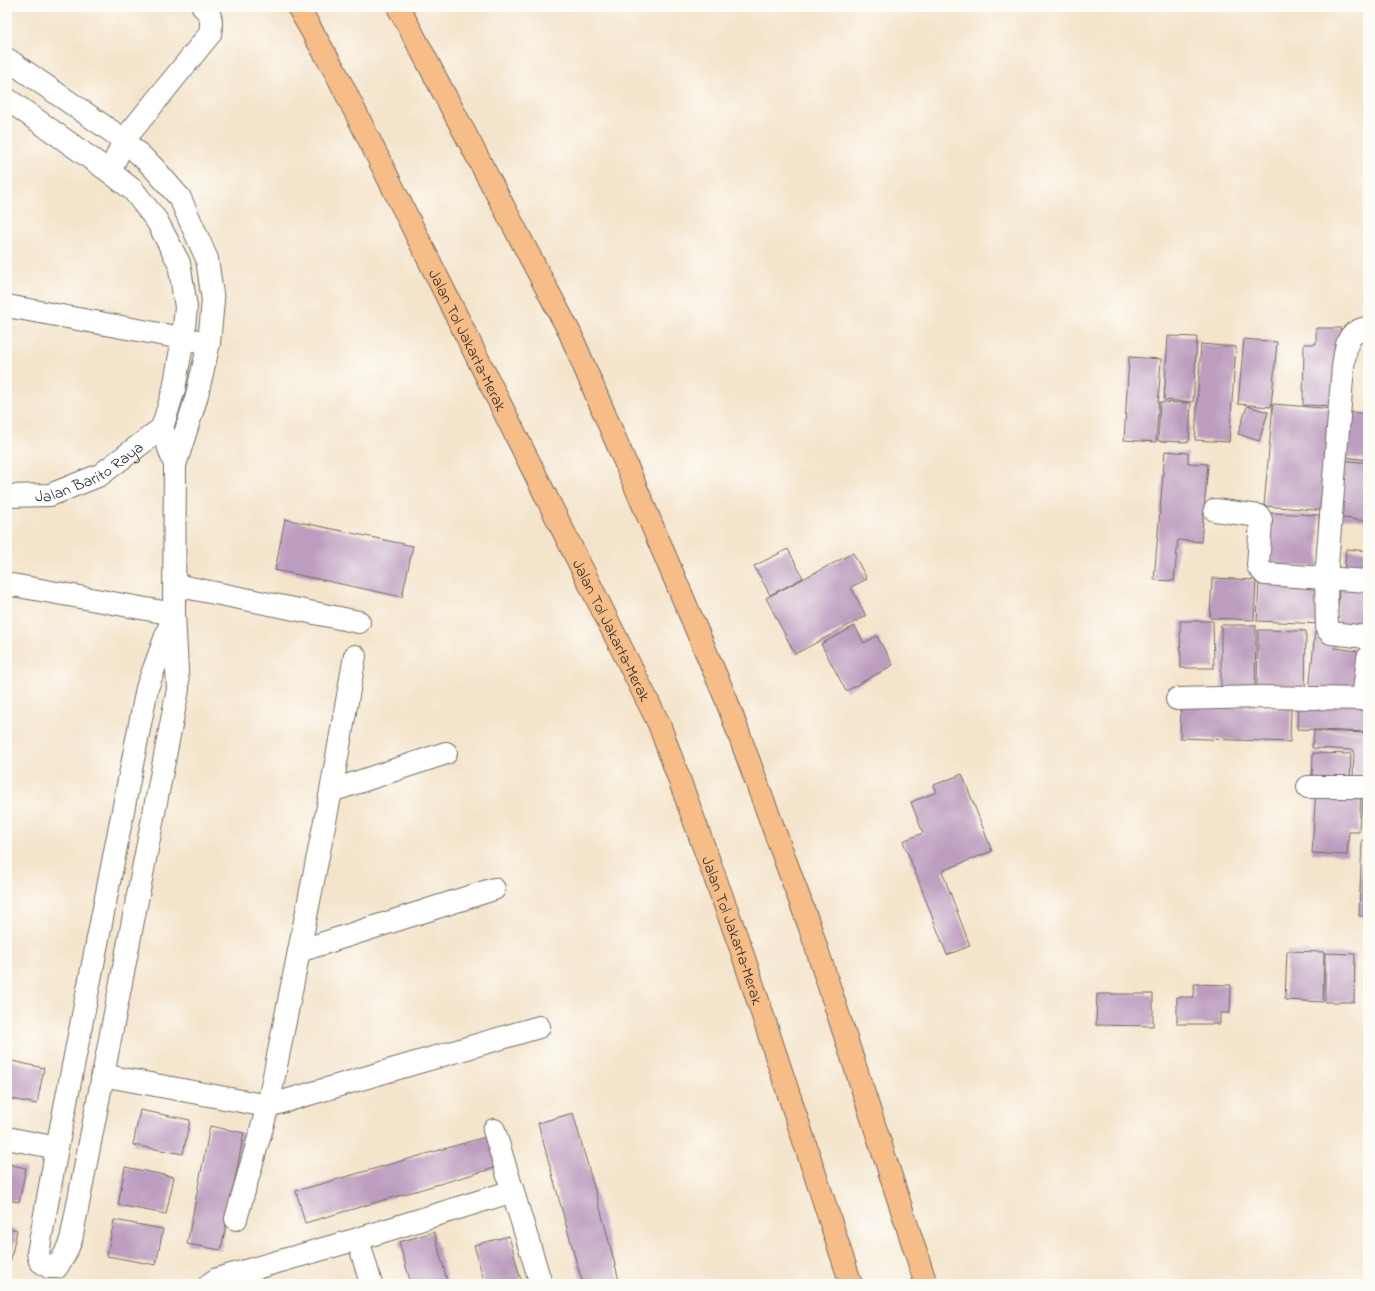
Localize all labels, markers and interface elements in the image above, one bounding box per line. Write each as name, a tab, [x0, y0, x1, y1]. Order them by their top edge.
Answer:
street label: Jalan Tol Jakarta–Merak	[421, 265, 512, 417]
street label: Jalan Barito Raya	[35, 436, 149, 509]
street label: Jalan Tol Jakarta–Merak	[565, 556, 656, 707]
street label: Jalan Tol Jakarta–Merak	[694, 853, 769, 1009]

